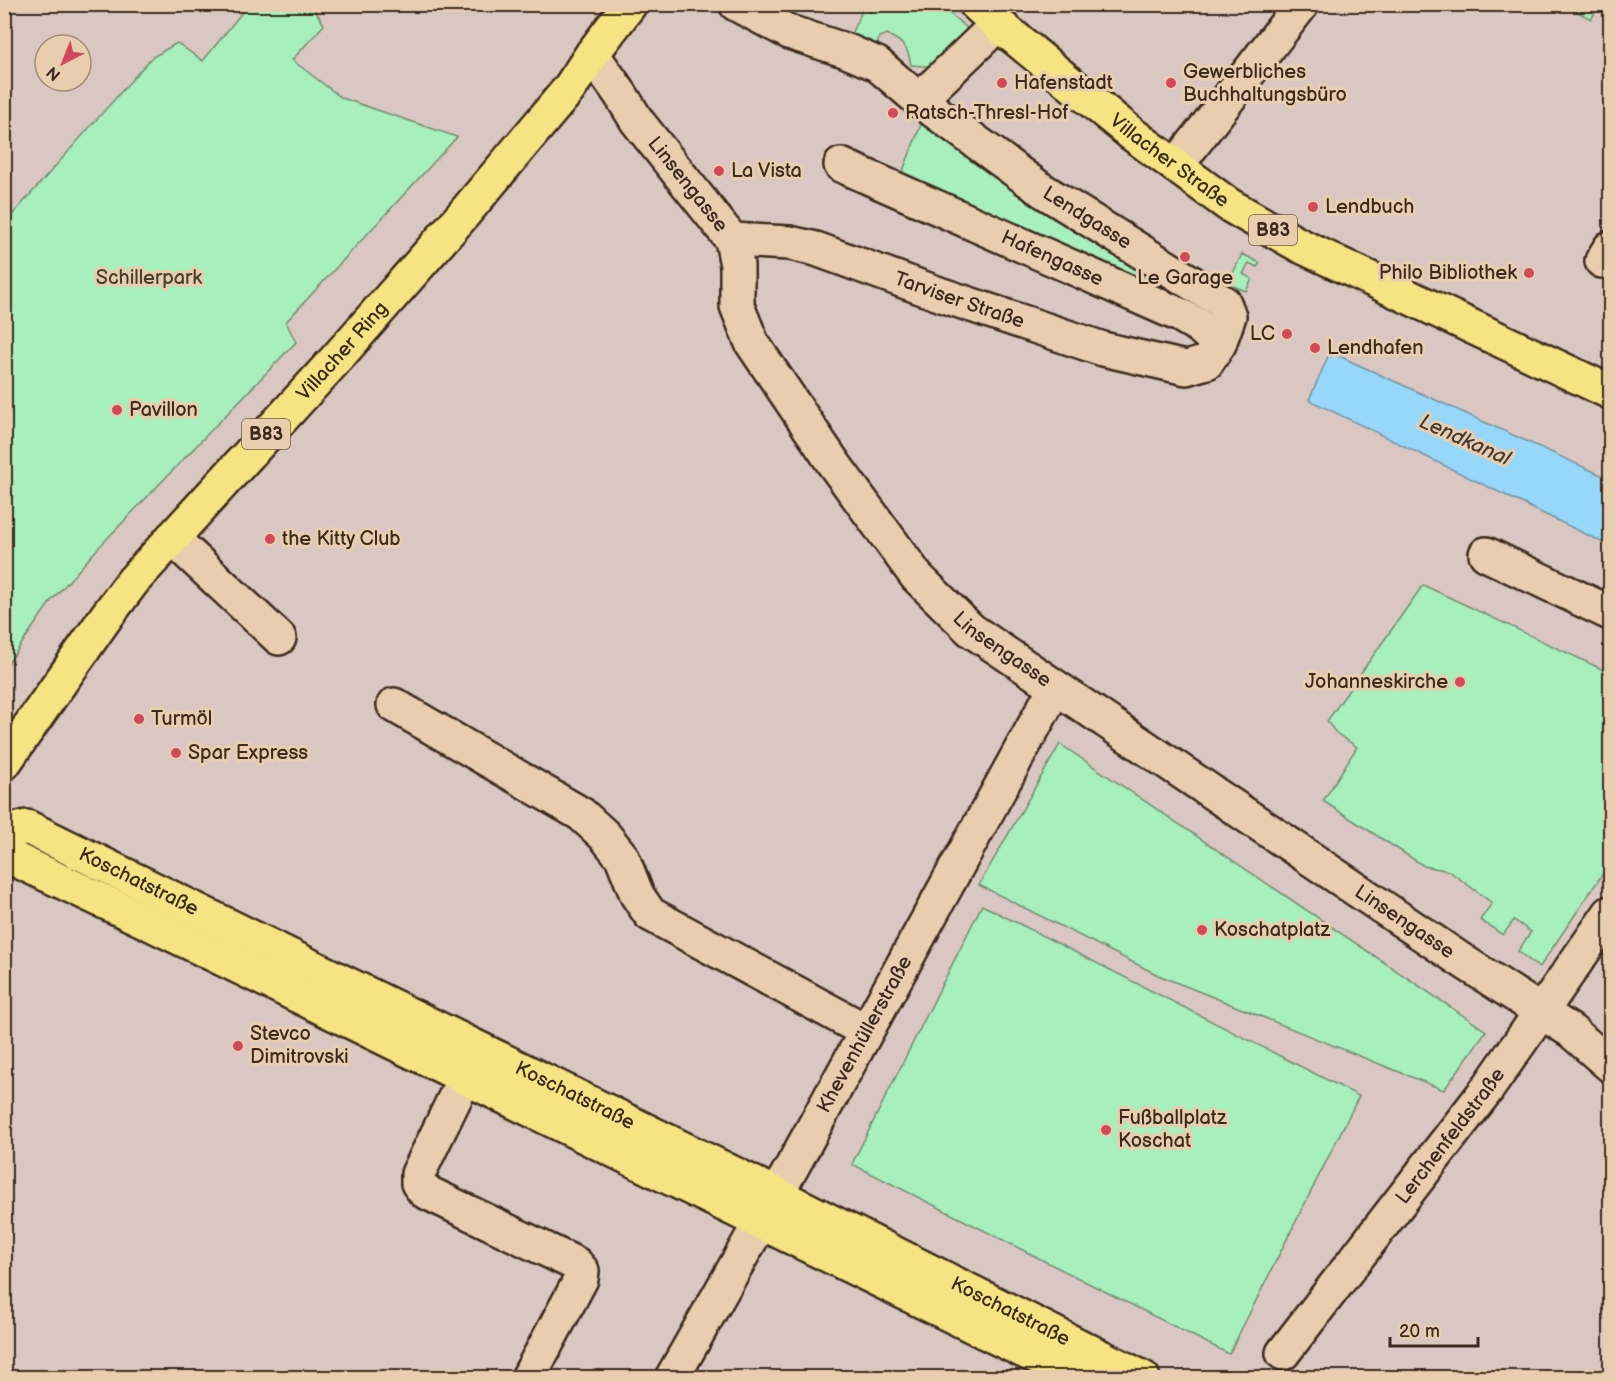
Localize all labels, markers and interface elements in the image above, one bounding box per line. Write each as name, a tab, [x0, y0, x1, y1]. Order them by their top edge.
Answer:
north arrow	[33, 33, 93, 93]
place label: Gewerbliches Buchhaltungsbüro	[1183, 60, 1347, 107]
text: N	[43, 62, 65, 84]
place label: Hafenstadt	[1014, 71, 1113, 95]
marker: Hafenstadt	[995, 76, 1009, 90]
marker: Gewerbliches Buchhaltungsbüro	[1164, 76, 1178, 90]
place label: Ratsch-Thresl-Hof	[905, 101, 1069, 125]
marker: Ratsch-Thresl-Hof	[886, 106, 900, 120]
street label: Villacher Straße	[1105, 109, 1234, 213]
street label: Linsengasse	[642, 132, 733, 237]
place label: La Vista	[731, 159, 802, 183]
marker: La Vista	[712, 164, 726, 178]
street label: Lendgasse	[1038, 181, 1136, 255]
place label: Lendbuch	[1325, 195, 1414, 219]
marker: Lendbuch	[1306, 200, 1320, 214]
road number: B83	[1249, 215, 1297, 245]
street label: Hafengasse	[997, 225, 1107, 292]
marker: Le Garage	[1178, 250, 1192, 264]
place label: Philo Bibliothek	[1379, 261, 1517, 285]
park label: Schillerpark	[96, 266, 202, 290]
place label: Le Garage	[1137, 266, 1233, 290]
marker: Philo Bibliothek	[1522, 266, 1536, 280]
street label: Tarviser Straße	[891, 267, 1028, 334]
street label: Villacher Ring	[292, 297, 393, 406]
place label: LC	[1250, 322, 1275, 346]
marker: LC	[1280, 327, 1294, 341]
place label: Lendhafen	[1327, 336, 1423, 360]
marker: Lendhafen	[1308, 341, 1322, 355]
place label: Pavillon	[129, 398, 198, 422]
marker: Pavillon	[110, 403, 124, 417]
water label: Lendkanal	[1415, 409, 1516, 472]
road number: B83	[242, 419, 290, 449]
place label: the Kitty Club	[282, 527, 401, 551]
marker: the Kitty Club	[263, 532, 277, 546]
street label: Linsengasse	[948, 607, 1056, 693]
place label: Johanneskirche	[1305, 670, 1448, 694]
marker: Johanneskirche	[1453, 675, 1467, 689]
place label: Turmöl	[151, 707, 212, 731]
marker: Turmöl	[132, 712, 146, 726]
place label: Spar Express	[188, 741, 308, 765]
marker: Spar Express	[169, 746, 183, 760]
street label: Koschatstraße	[75, 842, 202, 921]
street label: Linsengasse	[1350, 880, 1459, 964]
place label: Koschatplatz	[1214, 918, 1330, 942]
marker: Koschatplatz	[1195, 923, 1209, 937]
street label: Khevenhüllerstraße	[812, 952, 918, 1117]
place label: Stevco Dimitrovski	[250, 1022, 349, 1069]
marker: Stevco Dimitrovski	[231, 1039, 245, 1053]
street label: Koschatstraße	[511, 1056, 639, 1135]
street label: Lerchenfeldstraße	[1391, 1063, 1510, 1209]
place label: Fußballplatz Koschat	[1118, 1106, 1227, 1153]
marker: Fußballplatz Koschat	[1099, 1123, 1113, 1137]
street label: Koschatstraße	[947, 1272, 1074, 1351]
scale bar	[1390, 1310, 1478, 1348]
text: 20 m	[1399, 1321, 1440, 1342]

